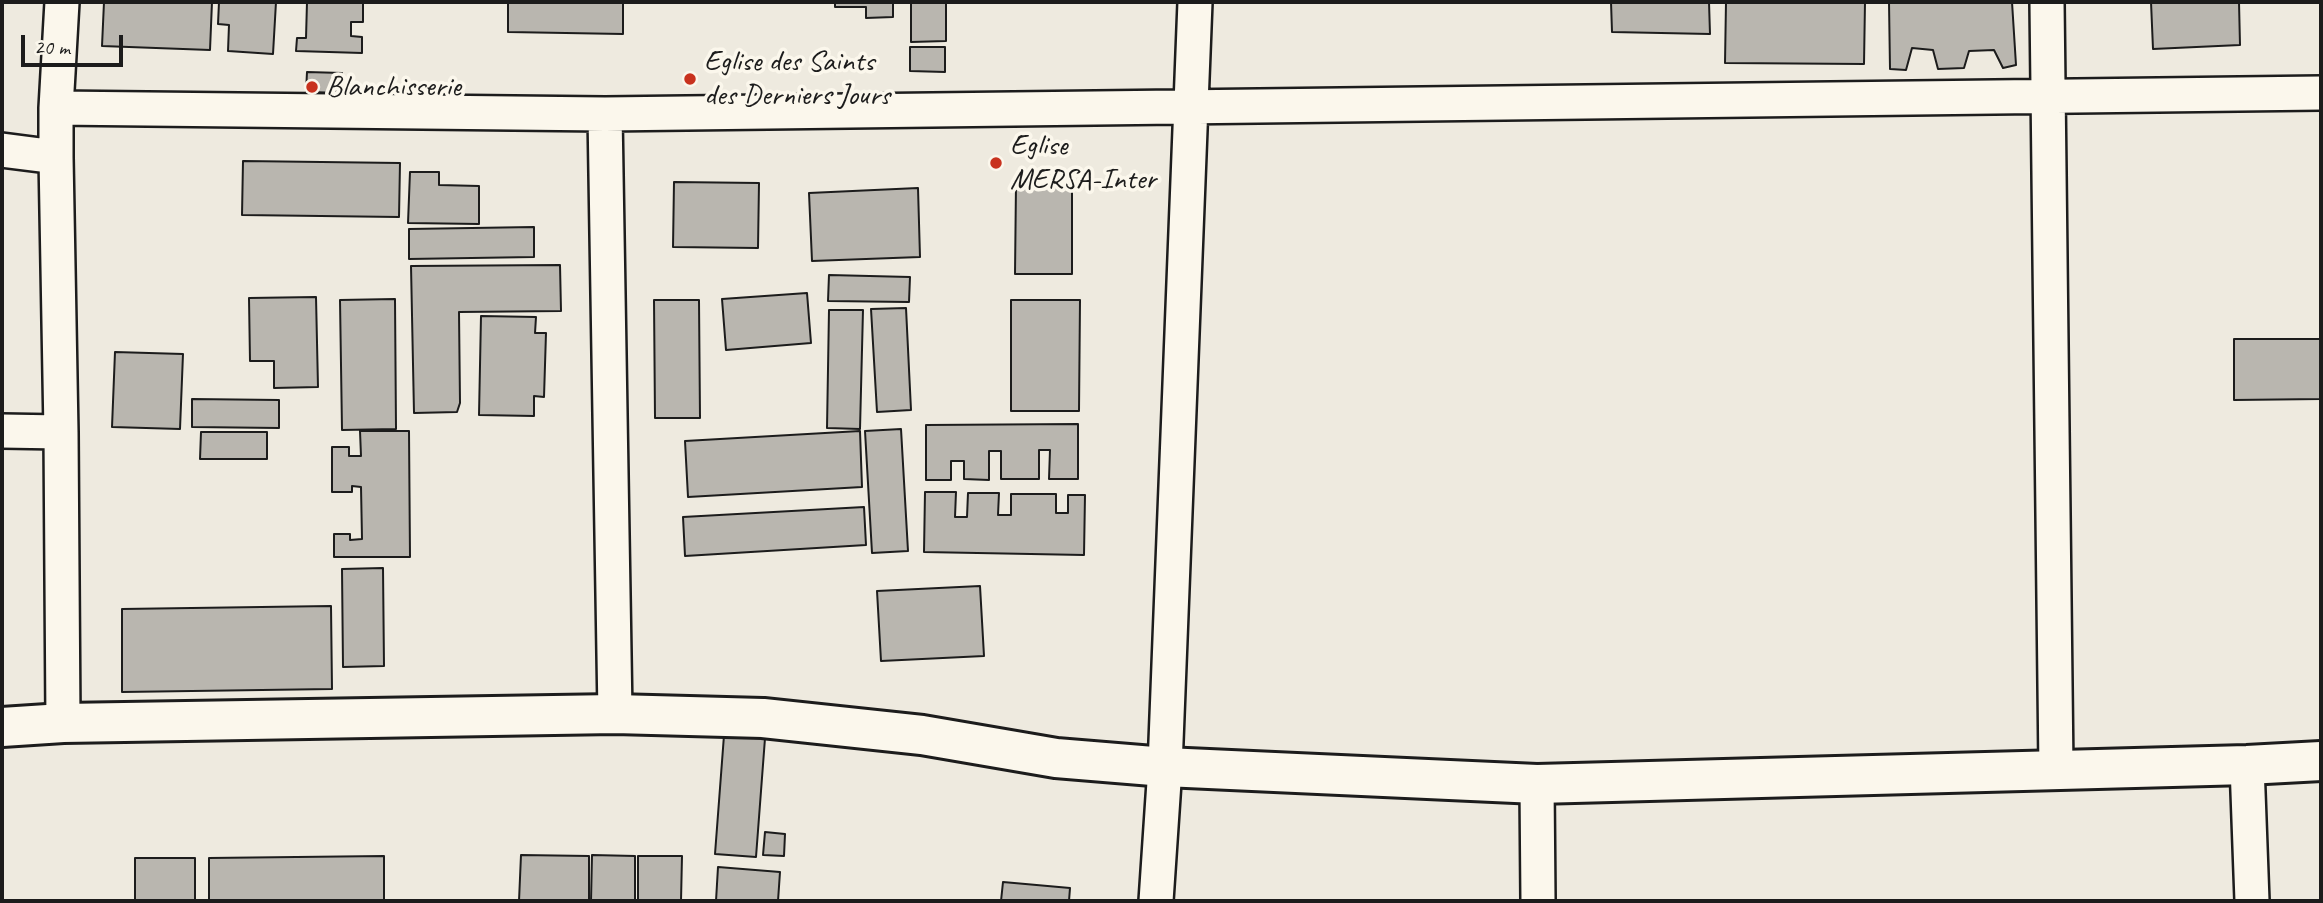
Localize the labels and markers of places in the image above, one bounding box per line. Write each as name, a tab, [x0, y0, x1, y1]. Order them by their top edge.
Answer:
place label: Eglise des Saints des Derniers Jours	[704, 44, 890, 114]
place label: Blanchisserie	[326, 69, 461, 105]
marker: Eglise des Saints des Derniers Jours	[682, 71, 698, 87]
marker: Blanchisserie	[304, 79, 320, 95]
place label: Eglise MERSA-Inter	[1010, 128, 1156, 198]
marker: Eglise MERSA-Inter	[988, 155, 1004, 171]

